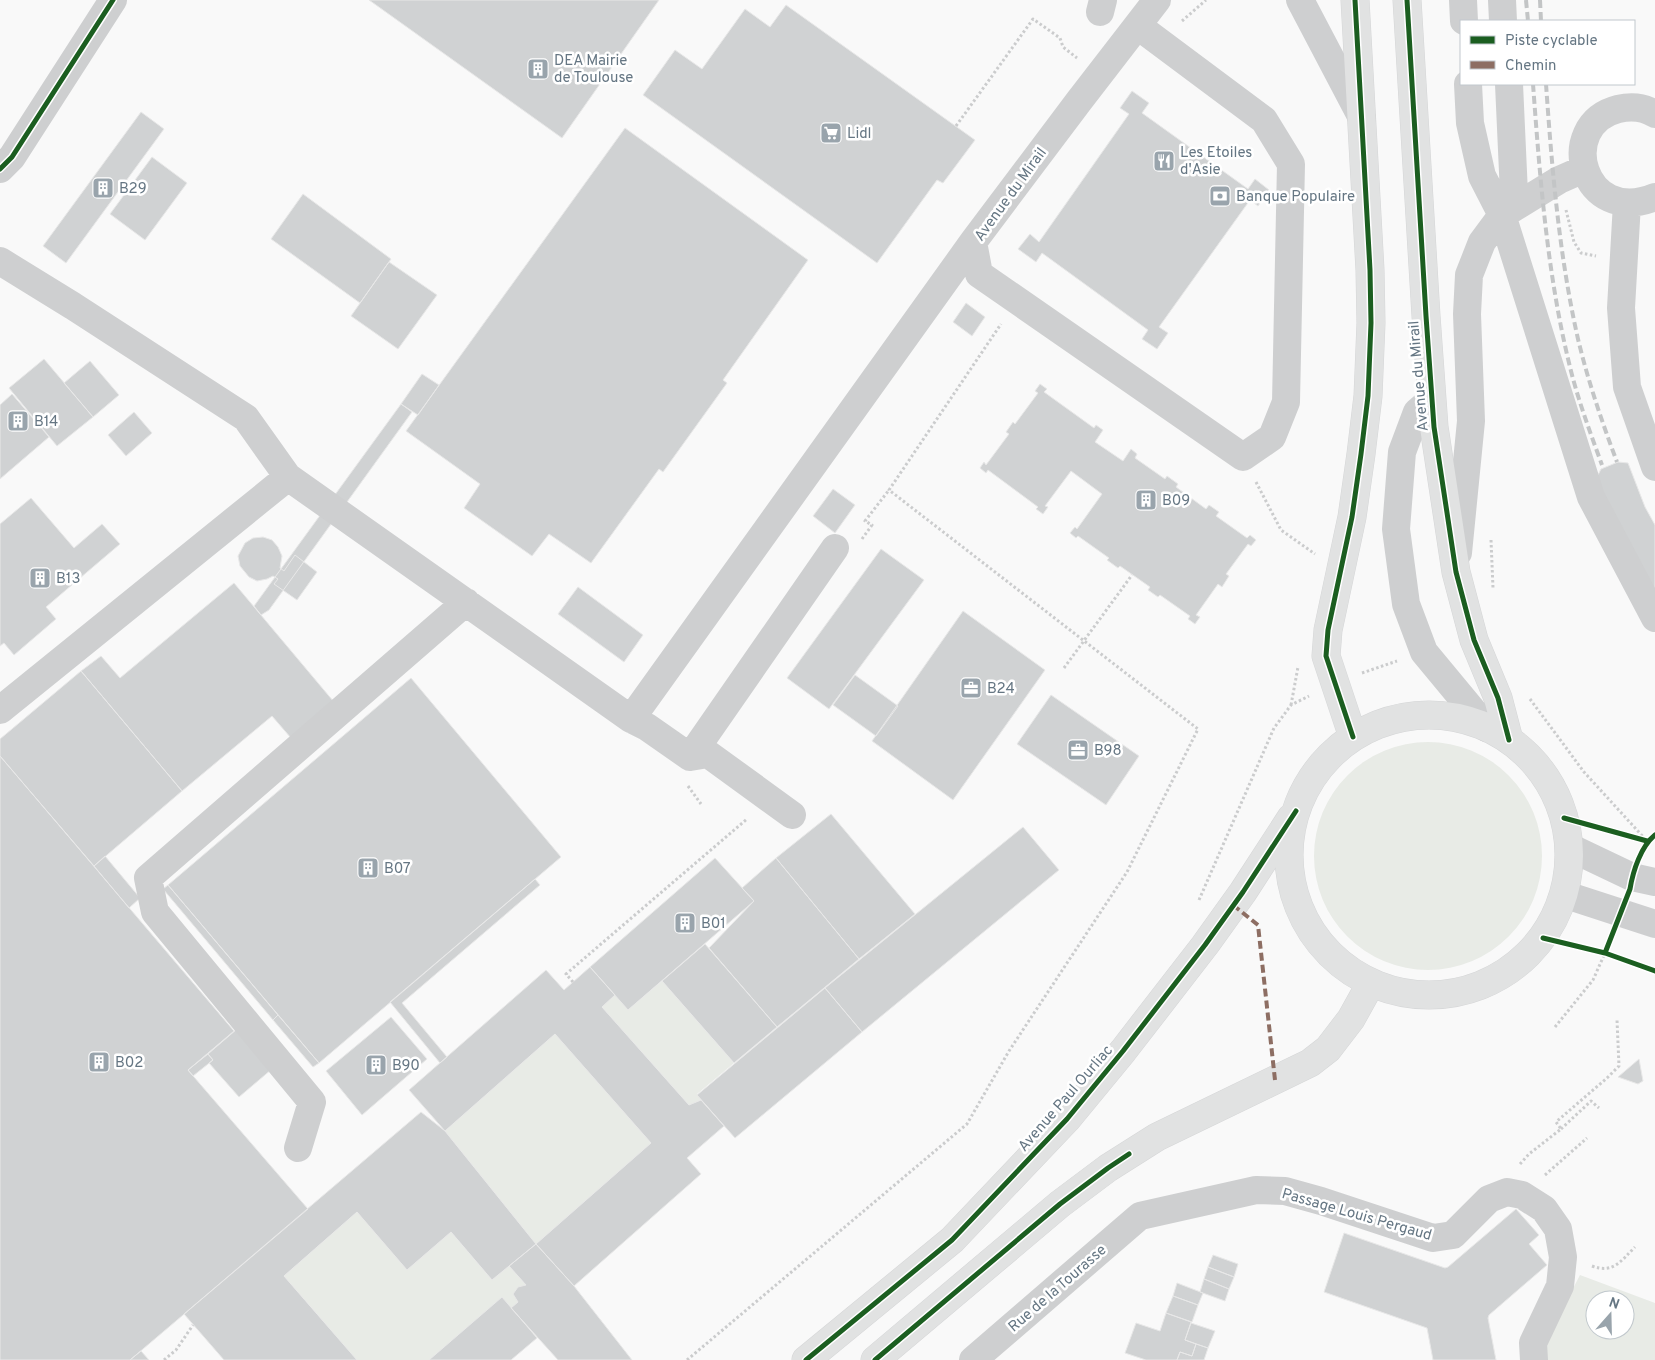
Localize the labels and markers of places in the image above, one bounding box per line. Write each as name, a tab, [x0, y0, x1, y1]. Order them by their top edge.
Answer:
place label: DEA Mairie de Toulouse	[554, 52, 633, 88]
building icon: DEA Mairie de Toulouse	[526, 57, 550, 81]
supermarket icon: Lidl	[819, 121, 843, 145]
place label: Lidl	[847, 125, 872, 144]
place label: Les Etoiles d'Asie	[1180, 144, 1252, 180]
restaurant icon: Les Etoiles d'Asie	[1152, 149, 1176, 173]
building icon: B29	[91, 176, 115, 200]
place label: B29	[119, 180, 147, 199]
bank icon: Banque Populaire	[1208, 184, 1232, 208]
place label: Banque Populaire	[1236, 188, 1355, 207]
building icon: B14	[6, 409, 30, 433]
place label: B14	[34, 413, 58, 432]
building icon: B09	[1134, 488, 1158, 512]
place label: B09	[1162, 492, 1190, 511]
building icon: B13	[28, 566, 52, 590]
place label: B13	[56, 570, 80, 589]
office icon: B24	[959, 676, 983, 700]
place label: B24	[987, 680, 1015, 699]
office icon: B98	[1066, 738, 1090, 762]
place label: B98	[1094, 742, 1122, 761]
building icon: B07	[356, 856, 380, 880]
place label: B07	[384, 860, 411, 879]
building icon: B01	[673, 911, 697, 935]
place label: B01	[701, 915, 726, 934]
building icon: B02	[87, 1050, 111, 1074]
building icon: B90	[364, 1053, 388, 1077]
place label: B02	[115, 1054, 144, 1073]
place label: B90	[392, 1057, 420, 1076]

